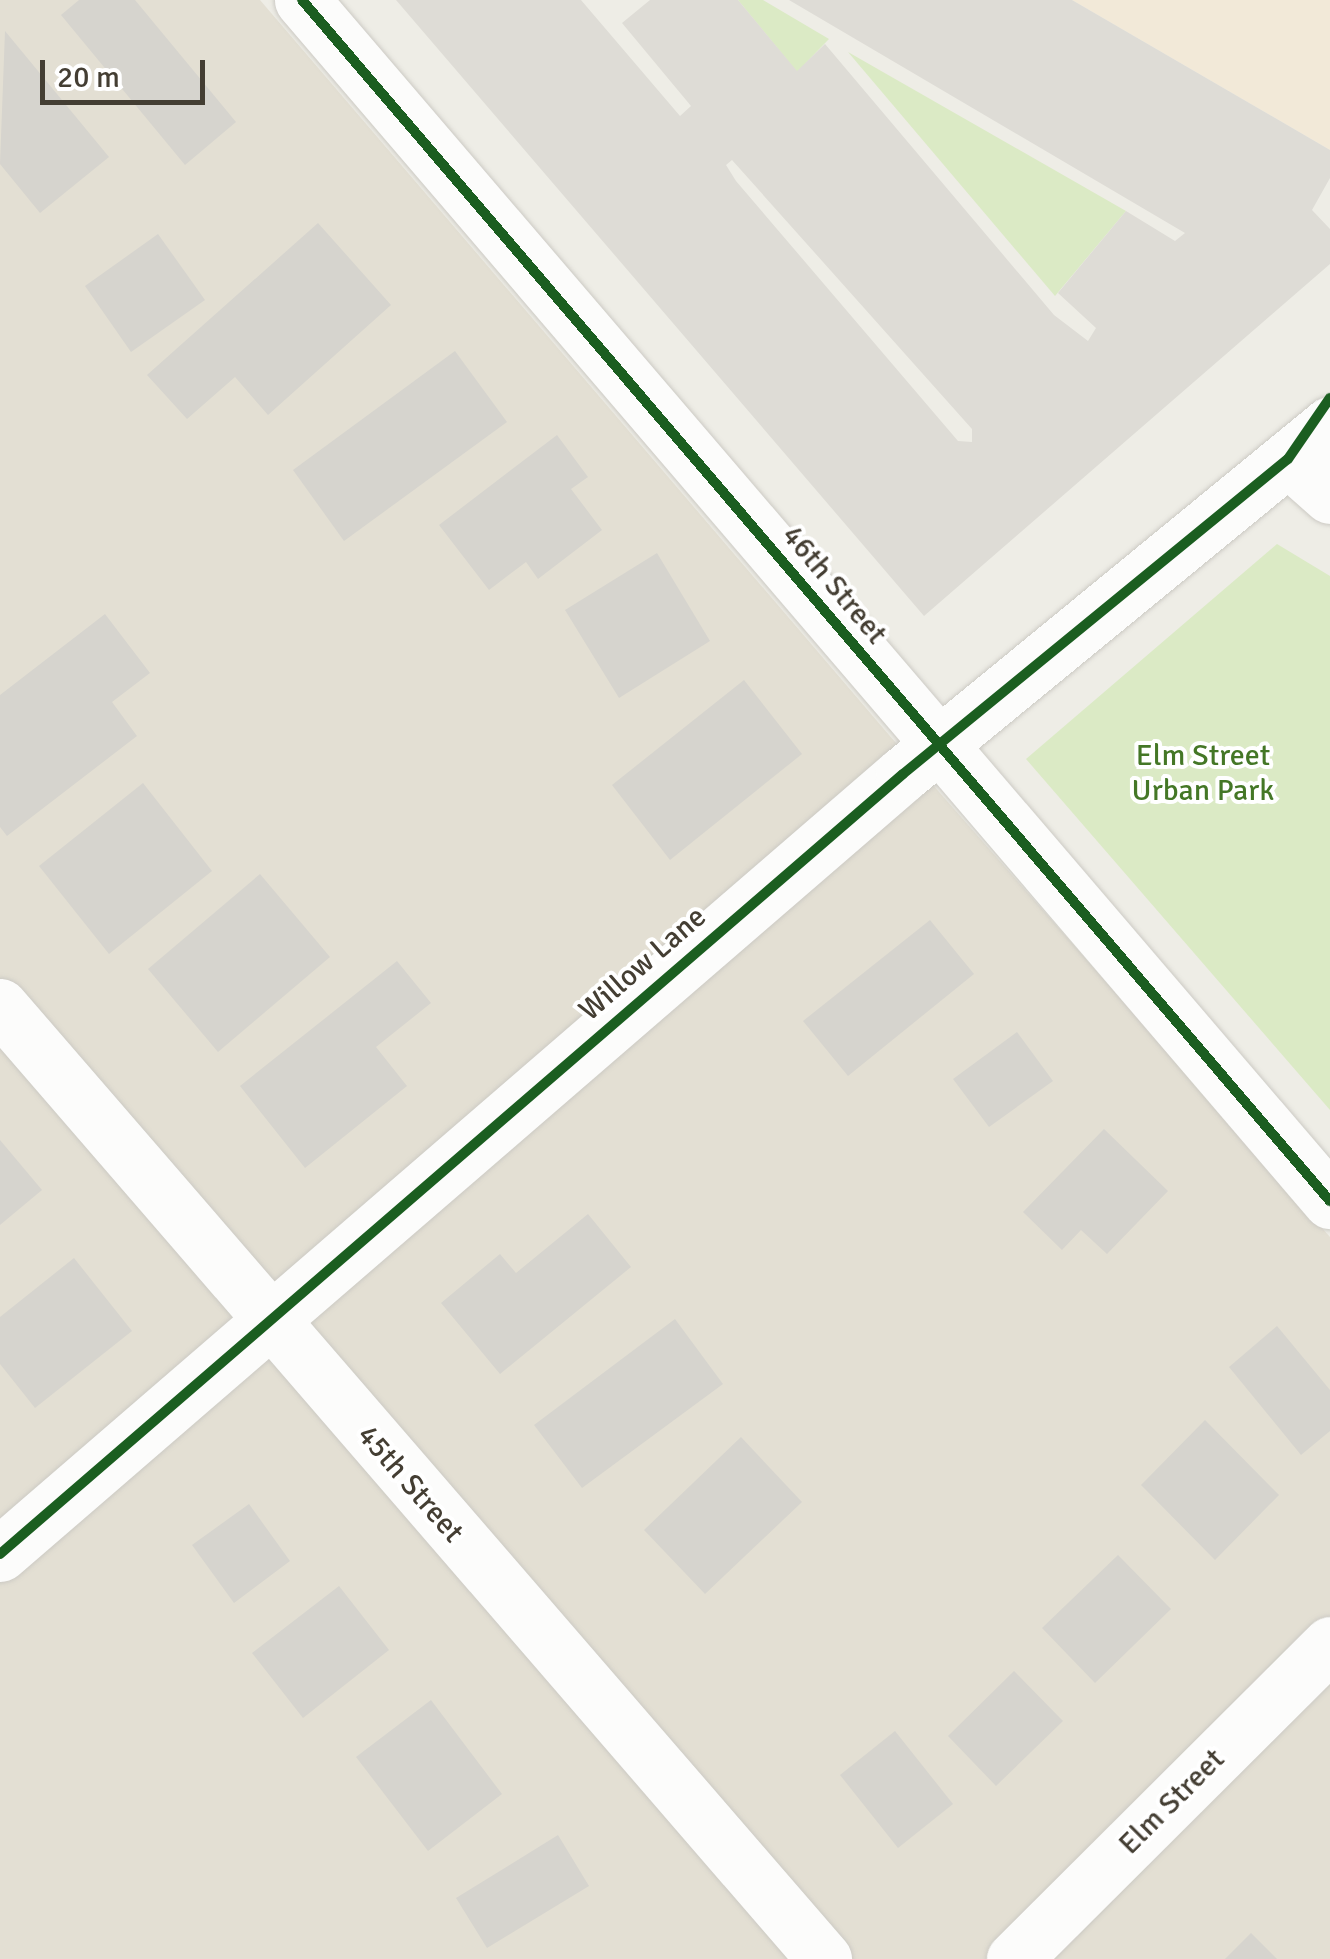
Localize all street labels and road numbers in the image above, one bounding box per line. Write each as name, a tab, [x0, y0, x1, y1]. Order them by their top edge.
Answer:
street label: 46th Street	[774, 518, 894, 652]
street label: Willow Lane	[572, 899, 714, 1029]
street label: 45th Street	[349, 1418, 471, 1550]
street label: Elm Street	[1112, 1742, 1232, 1862]

